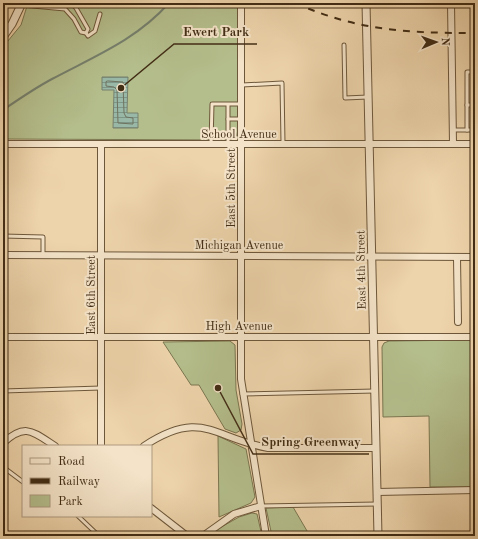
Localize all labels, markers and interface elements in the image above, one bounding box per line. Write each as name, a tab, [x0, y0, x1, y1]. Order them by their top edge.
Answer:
callout: Ewert Park	[174, 19, 257, 44]
north arrow	[416, 22, 456, 62]
text: Ewert Park	[183, 26, 250, 39]
text: N	[439, 37, 450, 47]
street label: School Avenue	[201, 129, 277, 141]
street label: East 5th Street	[225, 148, 238, 228]
street label: East 4th Street	[355, 230, 369, 310]
street label: Michigan Avenue	[195, 240, 284, 252]
street label: East 6th Street	[86, 255, 98, 335]
street label: High Avenue	[205, 321, 273, 333]
callout: Spring Greenway	[253, 429, 369, 454]
text: Spring Greenway	[261, 436, 361, 449]
legend	[22, 445, 152, 517]
text: Road	[58, 456, 85, 468]
text: Railway	[58, 476, 101, 488]
text: Park	[58, 496, 83, 508]

